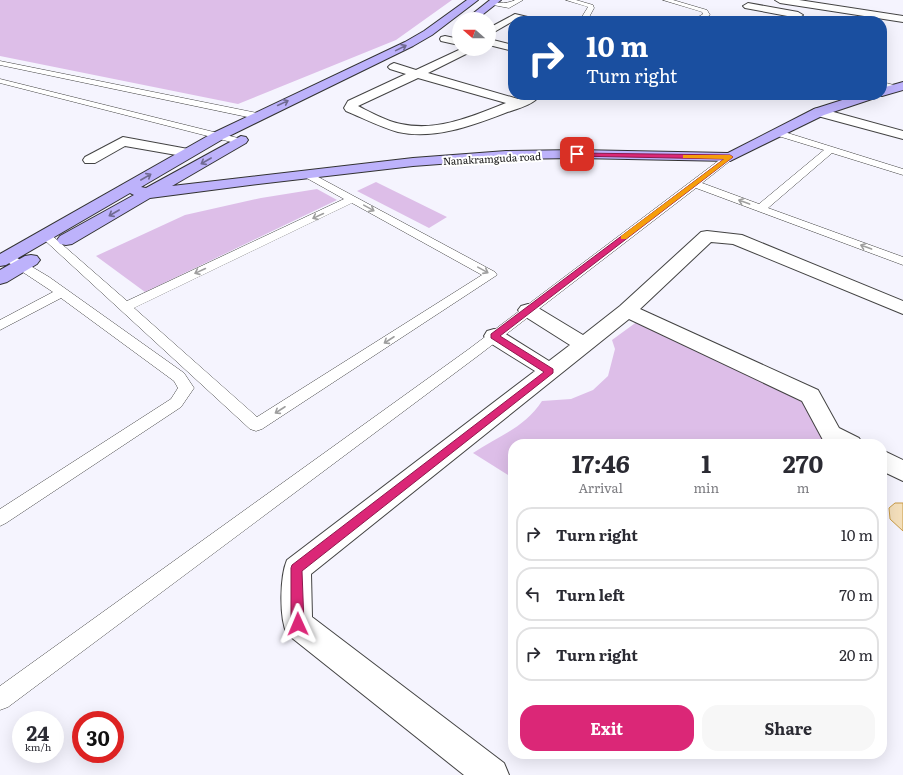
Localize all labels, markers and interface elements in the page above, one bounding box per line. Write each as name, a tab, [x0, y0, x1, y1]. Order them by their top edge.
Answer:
north arrow	[452, 12, 496, 56]
map controls	[452, 12, 496, 56]
text: 10 m	[586, 24, 648, 66]
icon: right	[520, 32, 572, 84]
one-way arrow	[395, 44, 407, 51]
text: Turn right	[586, 62, 677, 89]
one-way arrow	[277, 99, 289, 106]
pin	[560, 137, 594, 171]
icon: arrive	[566, 143, 588, 165]
street label: Nanakramguda road	[443, 148, 541, 168]
one-way arrow	[200, 157, 212, 165]
one-way arrow	[140, 172, 152, 180]
one-way arrow	[739, 198, 751, 206]
one-way arrow	[363, 204, 375, 212]
one-way arrow	[108, 210, 120, 218]
one-way arrow	[312, 213, 324, 220]
one-way arrow	[861, 243, 873, 251]
one-way arrow	[477, 267, 489, 275]
one-way arrow	[195, 268, 207, 275]
one-way arrow	[384, 336, 395, 344]
one-way arrow	[274, 407, 286, 415]
text: 17:46	[572, 445, 630, 480]
text: 1	[701, 445, 711, 480]
text: 270	[783, 445, 823, 480]
text: Arrival	[579, 478, 623, 497]
text: min	[693, 478, 719, 497]
text: m	[797, 478, 809, 497]
icon: right	[522, 523, 544, 545]
text: Turn right	[556, 523, 638, 546]
text: 10 m	[841, 523, 873, 546]
icon: left	[522, 583, 544, 605]
text: Turn left	[556, 583, 625, 606]
text: 70 m	[839, 583, 873, 606]
position arrow	[277, 603, 319, 645]
icon: right	[522, 643, 544, 665]
text: Turn right	[556, 643, 638, 666]
text: 20 m	[839, 643, 873, 666]
button: Exit	[520, 705, 694, 751]
button: Share	[702, 705, 875, 751]
speed limit sign: 30	[72, 711, 124, 763]
text: 24	[27, 717, 49, 747]
text: km/h	[25, 739, 51, 754]

